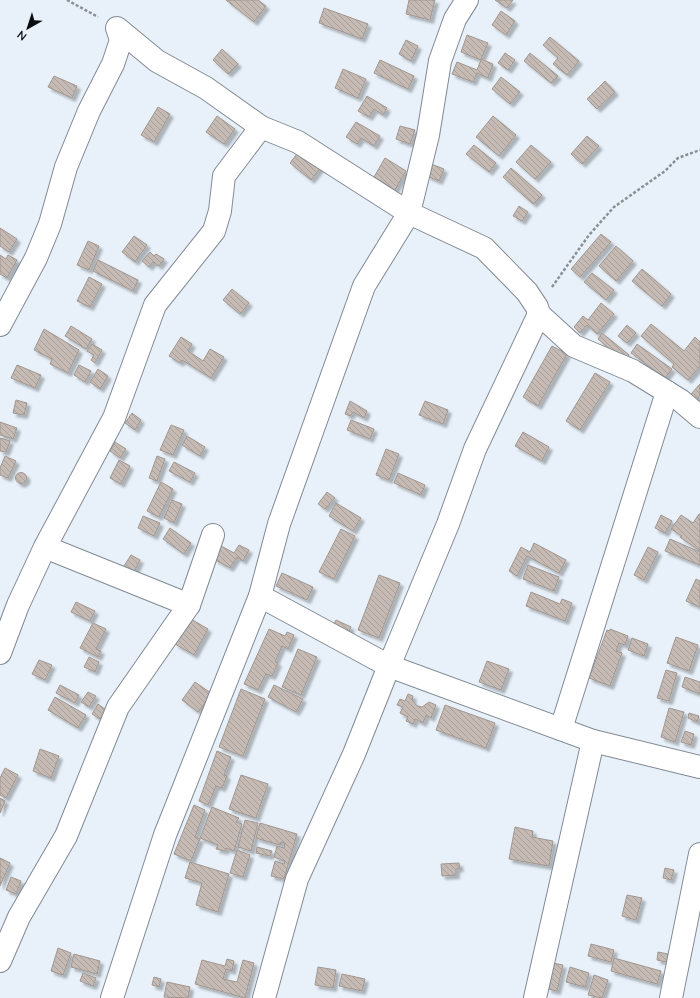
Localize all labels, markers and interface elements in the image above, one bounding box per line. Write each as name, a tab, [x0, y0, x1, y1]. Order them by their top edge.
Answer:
north arrow	[8, 8, 48, 48]
text: N	[14, 27, 30, 44]

